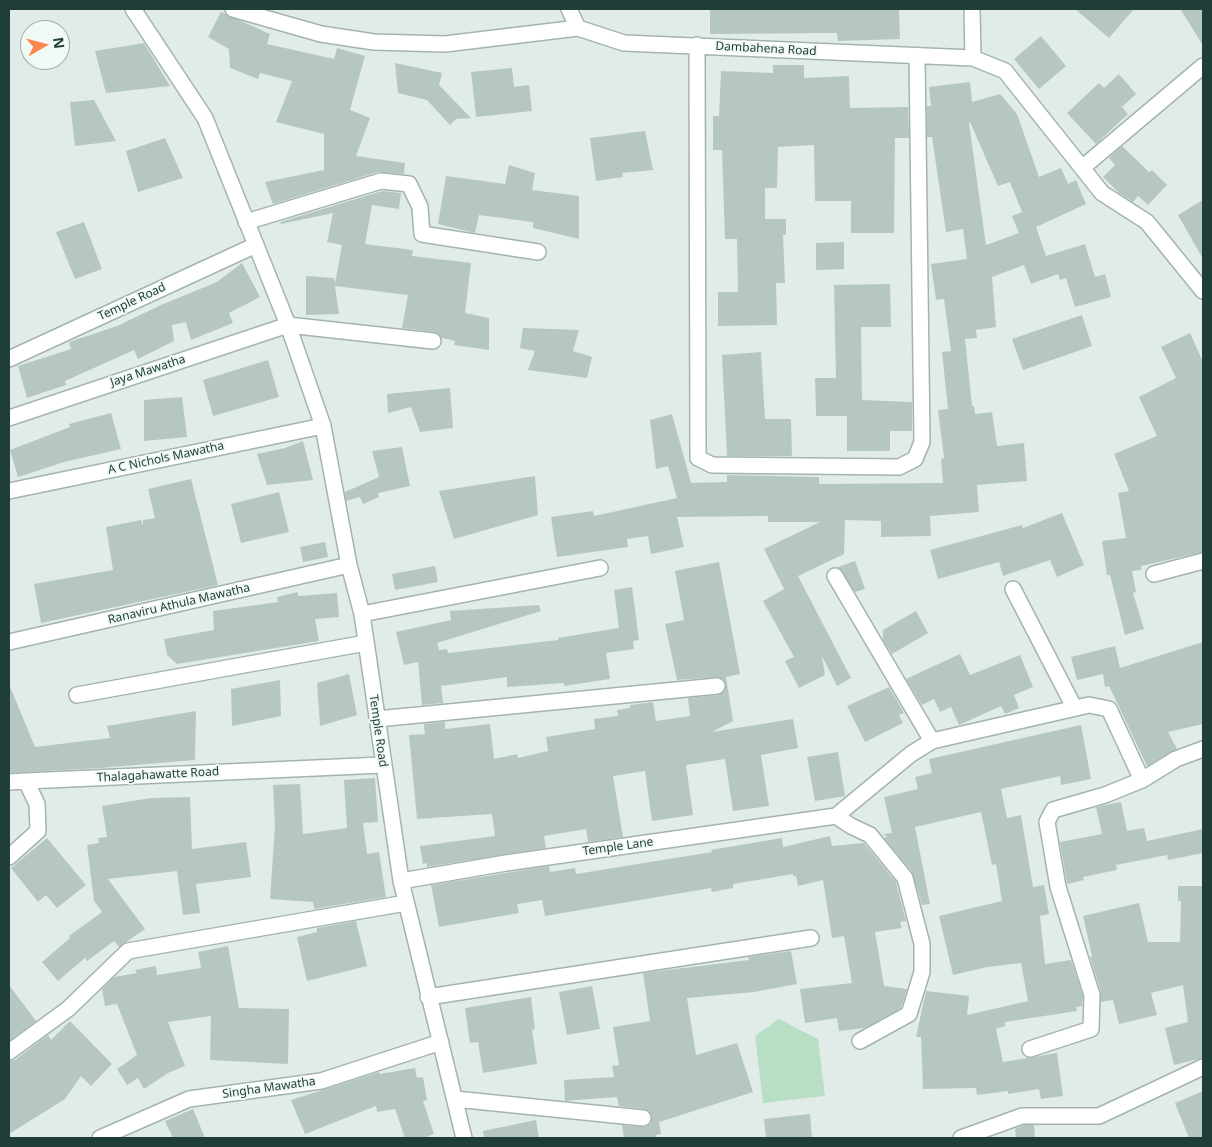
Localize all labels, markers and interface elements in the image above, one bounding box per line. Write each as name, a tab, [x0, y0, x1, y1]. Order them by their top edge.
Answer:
north arrow	[20, 20, 70, 70]
text: N	[49, 36, 70, 50]
street label: Dambahena Road	[715, 39, 817, 59]
street label: Temple Road	[96, 280, 168, 324]
street label: Jaya Mawatha	[109, 352, 187, 390]
street label: A C Nichols Mawatha	[107, 439, 225, 477]
street label: Ranaviru Athula Mawatha	[107, 581, 251, 627]
street label: Temple Road	[366, 694, 390, 768]
street label: Thalagahawatte Road	[96, 765, 220, 785]
street label: Temple Lane	[582, 835, 654, 859]
street label: Singha Mawatha	[221, 1074, 317, 1102]

